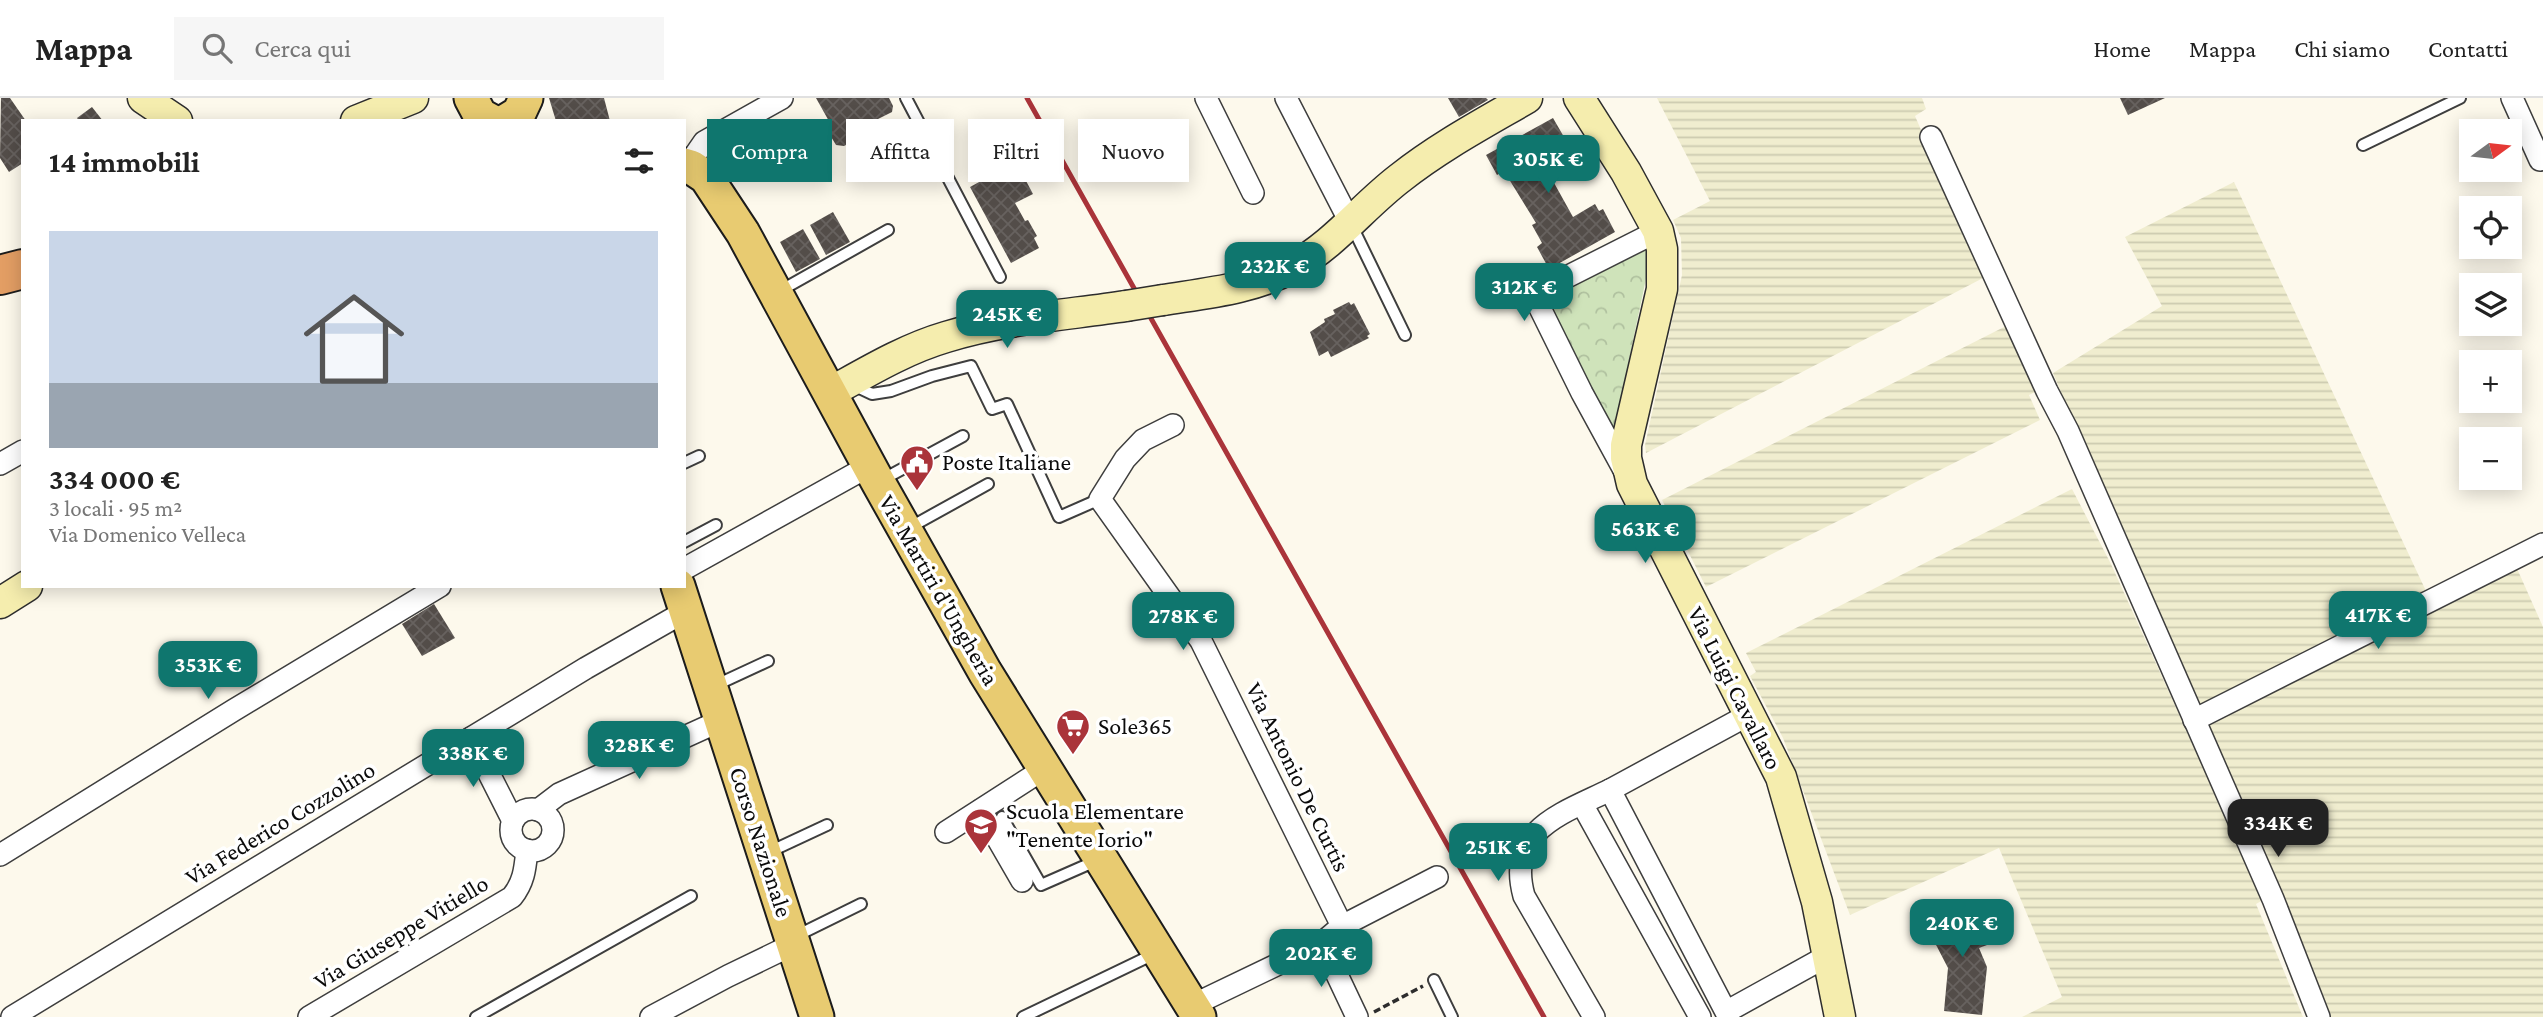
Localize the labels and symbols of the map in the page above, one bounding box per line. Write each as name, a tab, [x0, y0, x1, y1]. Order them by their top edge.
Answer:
north arrow	[2459, 119, 2522, 182]
pin: 305K €	[1491, 136, 1605, 195]
pin: 232K €	[1218, 242, 1332, 302]
pin: 312K €	[1467, 264, 1581, 323]
pin: 245K €	[950, 290, 1064, 350]
public building icon: Poste Italiane	[898, 443, 936, 492]
place label: Poste Italiane	[942, 448, 1071, 475]
street label: Via Martiri d'Ungheria	[874, 490, 1005, 690]
pin: 563K €	[1588, 505, 1702, 565]
pin: 278K €	[1126, 592, 1240, 652]
pin: 417K €	[2321, 592, 2435, 651]
street label: Via Luigi Cavallaro	[1683, 602, 1788, 774]
pin: 353K €	[151, 642, 265, 701]
street label: Via Antonio De Curtis	[1241, 678, 1356, 876]
supermarket icon: Sole365	[1054, 707, 1092, 756]
place label: Sole365	[1098, 712, 1172, 739]
pin: 328K €	[582, 722, 696, 781]
pin: 338K €	[416, 730, 530, 789]
street label: Via Federico Cozzolino	[180, 755, 380, 890]
street label: Corso Nazionale	[725, 763, 798, 920]
place label: Scuola Elementare "Tenente Iorio"	[1006, 797, 1184, 852]
pin: 334K €	[2221, 800, 2335, 859]
school or university icon: Scuola Elementare "Tenente Iorio"	[962, 806, 1000, 855]
pin: 251K €	[1441, 824, 1555, 883]
street label: Via Giuseppe Vitiello	[309, 869, 493, 994]
pin: 240K €	[1905, 900, 2019, 959]
pin: 202K €	[1264, 930, 1378, 989]

